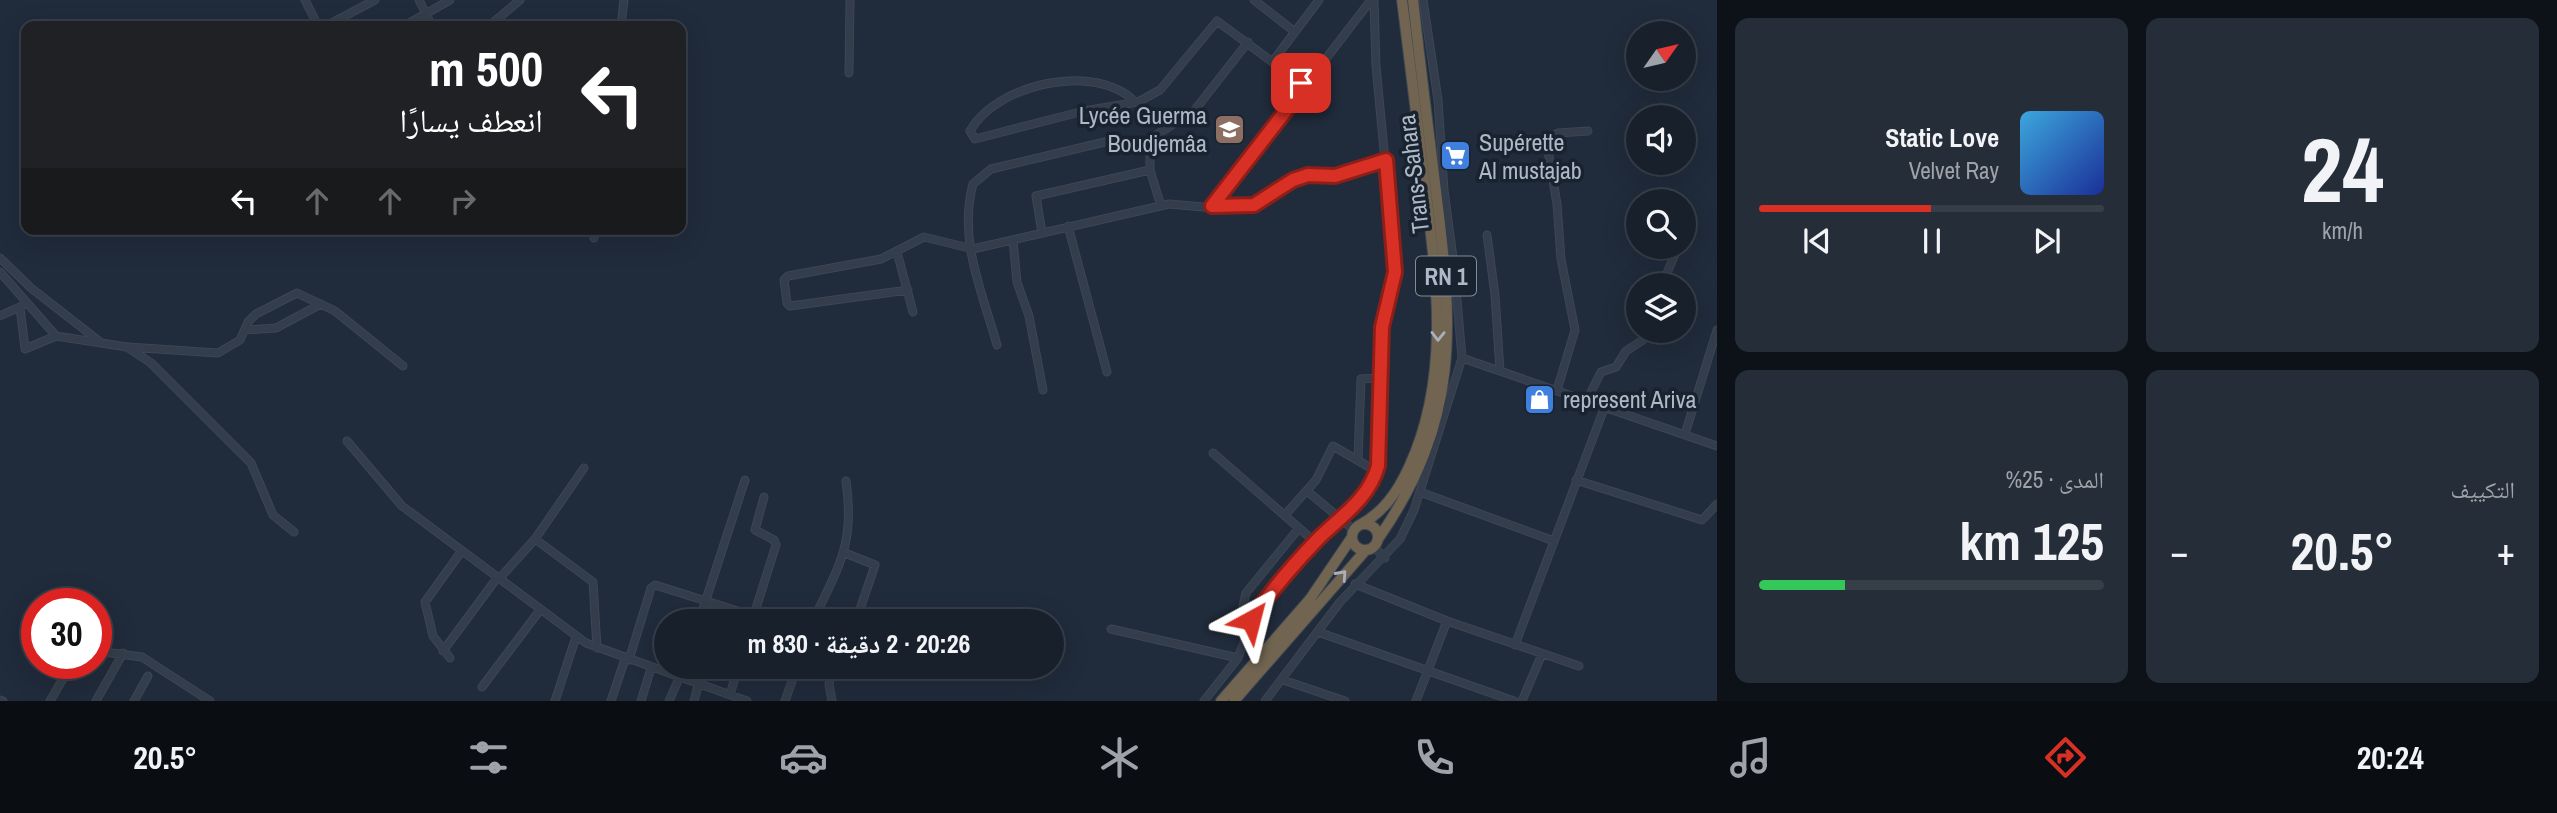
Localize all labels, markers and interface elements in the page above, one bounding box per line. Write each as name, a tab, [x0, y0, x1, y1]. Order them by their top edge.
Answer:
north arrow	[1626, 21, 1696, 91]
map controls	[1626, 21, 1696, 343]
text: 500 m	[429, 35, 543, 101]
icon: left	[567, 49, 658, 140]
pin	[1271, 53, 1331, 113]
icon: arrive	[1282, 64, 1320, 102]
text: انعطف يسارًا	[400, 99, 543, 142]
place label: Lycée Guerma Boudjemâa	[1079, 99, 1207, 159]
button: sound	[1626, 105, 1696, 175]
text: 24	[2301, 108, 2384, 230]
school or university icon: Lycée Guerma Boudjemâa	[1213, 112, 1247, 146]
street label: Trans-Sahara	[1390, 113, 1436, 235]
text: Static Love	[1885, 120, 1999, 155]
place label: Supérette Al mustajab	[1478, 126, 1582, 186]
supermarket icon: Supérette Al mustajab	[1439, 139, 1473, 173]
text: Velvet Ray	[1909, 155, 1999, 186]
icon: left	[225, 182, 263, 220]
icon: ahead	[298, 182, 336, 220]
icon: ahead	[371, 182, 409, 220]
icon: right	[444, 182, 482, 220]
button: search	[1626, 189, 1696, 259]
text: km/h	[2322, 215, 2363, 246]
icon: previous	[1798, 222, 1836, 260]
icon: pause	[1913, 222, 1951, 260]
icon: next	[2028, 222, 2066, 260]
road number: RN 1	[1416, 256, 1476, 296]
button: layers	[1626, 273, 1696, 343]
one-way arrow	[1430, 330, 1445, 341]
shop icon: represent Ariva	[1523, 382, 1557, 416]
place label: represent Ariva	[1563, 383, 1697, 415]
text: المدى · 25%	[2006, 464, 2104, 495]
text: التكييف	[2450, 474, 2515, 505]
text: 125 km	[1959, 506, 2104, 576]
text: 20.5°	[2291, 516, 2394, 586]
text: −	[2170, 526, 2188, 577]
text: +	[2497, 526, 2515, 577]
one-way arrow	[1334, 570, 1347, 583]
position arrow	[1214, 583, 1288, 657]
speed limit sign: 30	[21, 588, 112, 679]
text: 20:26 · 2 دقيقة · 830 m	[748, 626, 970, 661]
icon: filters	[464, 733, 513, 782]
icon: car	[779, 733, 828, 782]
icon: climate	[1095, 733, 1144, 782]
icon: phone	[1410, 733, 1459, 782]
icon: music	[1726, 733, 1775, 782]
icon: directions	[2041, 733, 2090, 782]
text: 20.5°	[133, 736, 197, 779]
text: 20:24	[2357, 736, 2424, 779]

